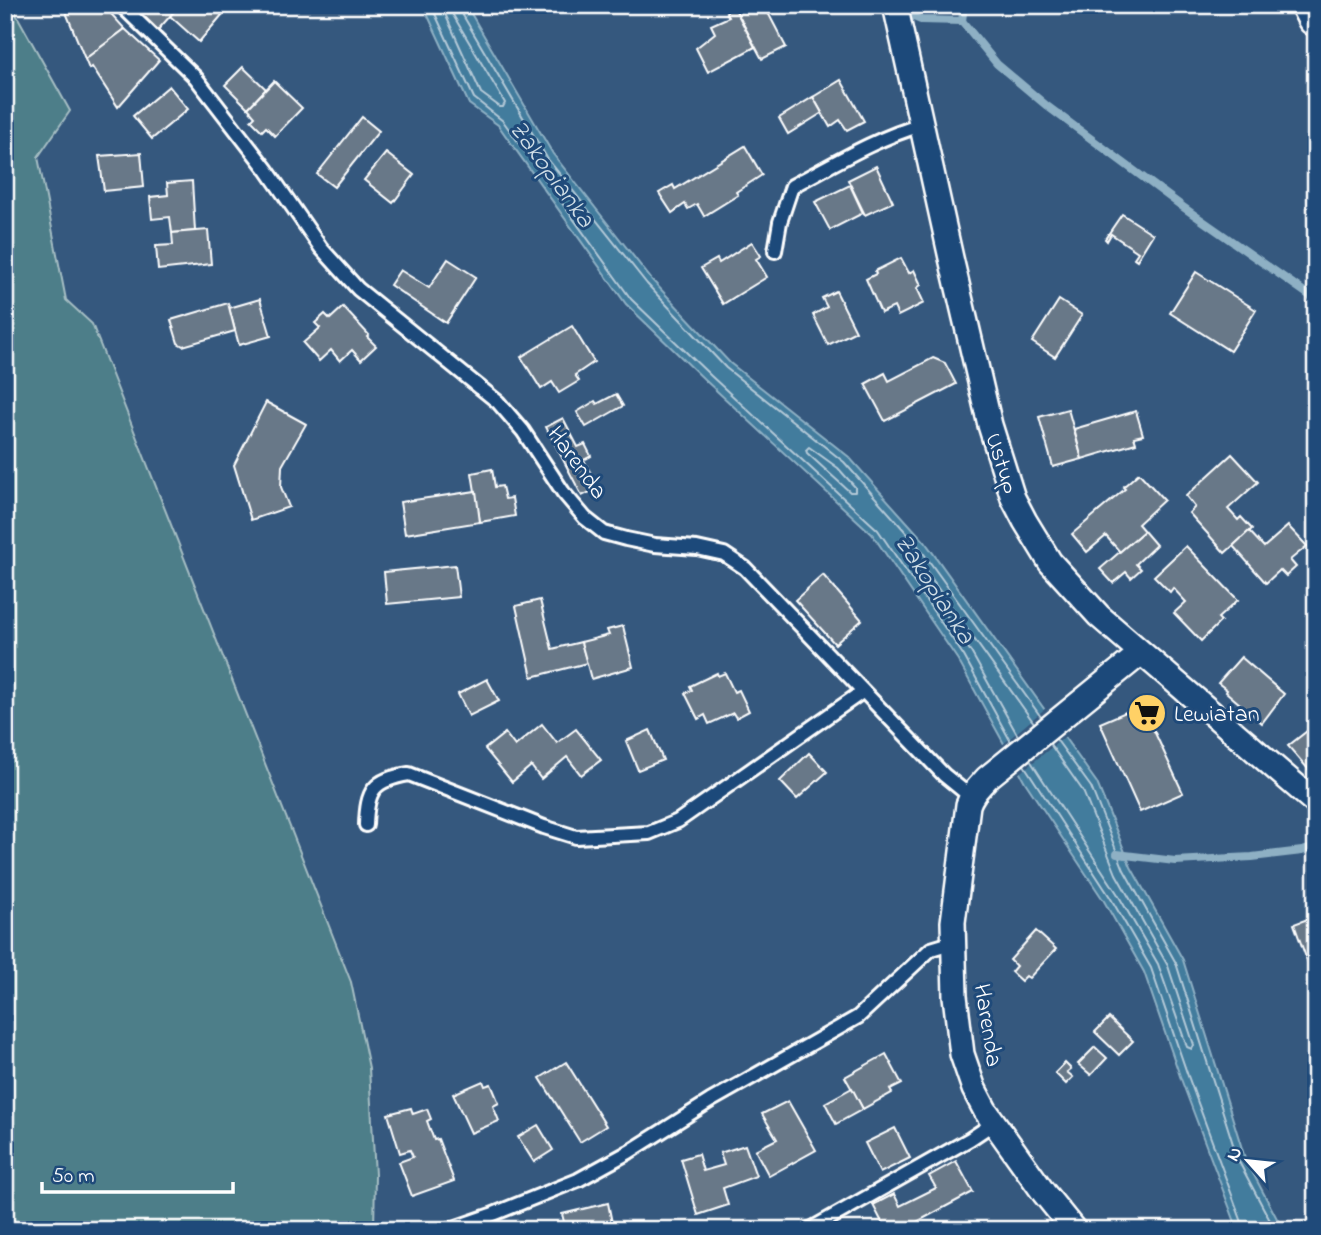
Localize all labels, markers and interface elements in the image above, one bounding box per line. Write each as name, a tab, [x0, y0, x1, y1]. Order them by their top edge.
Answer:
water label: Zakopianka	[499, 113, 603, 237]
street label: Harenda	[537, 419, 615, 507]
street label: Ustup	[974, 429, 1027, 499]
water label: Zakopianka	[884, 527, 984, 653]
supermarket icon: Lewiatan	[1126, 692, 1168, 734]
place label: Lewiatan	[1174, 698, 1260, 733]
street label: Harenda	[963, 981, 1010, 1069]
north arrow	[1212, 1126, 1282, 1196]
text: N	[1220, 1142, 1250, 1166]
scale bar	[42, 1151, 233, 1195]
text: 50 m	[52, 1162, 95, 1192]

